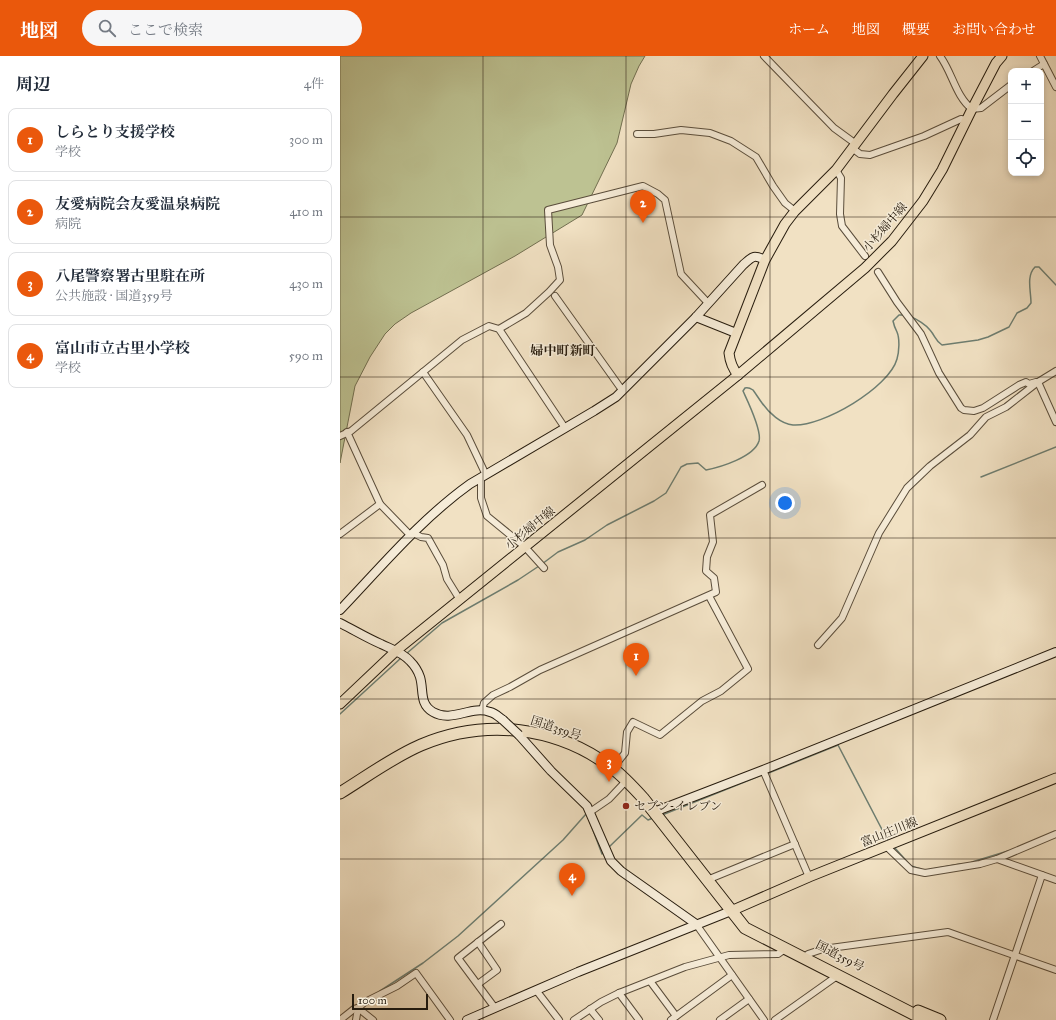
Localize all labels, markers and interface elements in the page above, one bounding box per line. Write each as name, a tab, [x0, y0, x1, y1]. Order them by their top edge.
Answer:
search box	[82, 10, 362, 46]
icon: search	[96, 17, 118, 39]
text: 地図	[20, 19, 58, 42]
text: ここで検索	[128, 21, 203, 39]
text: ホーム	[788, 21, 830, 38]
text: 地図	[852, 21, 880, 38]
text: 概要	[902, 21, 930, 38]
text: お問い合わせ	[952, 21, 1036, 38]
map controls	[1008, 68, 1044, 176]
button: +	[1008, 68, 1044, 104]
text: 周辺	[16, 74, 50, 95]
text: 4件	[304, 76, 324, 92]
button: −	[1008, 104, 1044, 140]
text: しらとり支援学校	[55, 123, 175, 141]
text: 1	[27, 132, 33, 148]
text: 300 m	[289, 132, 323, 148]
button: locate	[1008, 140, 1044, 176]
text: 学校	[55, 144, 81, 160]
pin: 2	[630, 190, 656, 223]
text: 友愛病院会友愛温泉病院	[55, 195, 220, 213]
street label: 小杉婦中線	[860, 200, 910, 254]
text: 2	[27, 204, 33, 220]
text: 410 m	[289, 204, 323, 220]
text: 病院	[55, 216, 81, 232]
text: 八尾警察署古里駐在所	[55, 267, 205, 285]
text: 3	[27, 276, 33, 292]
text: 430 m	[289, 276, 323, 292]
text: 公共施設 · 国道359号	[55, 288, 173, 304]
text: 富山市立古里小学校	[55, 339, 190, 357]
district label: 婦中町新町	[530, 343, 596, 359]
text: 4	[26, 348, 34, 364]
text: 590 m	[289, 348, 323, 364]
text: 学校	[55, 360, 81, 376]
your location	[775, 493, 795, 513]
street label: 小杉婦中線	[502, 504, 558, 552]
pin: 1	[623, 643, 649, 676]
street label: 国道359号	[529, 713, 583, 743]
pin: 3	[596, 749, 622, 782]
place label: セブン-イレブン	[634, 799, 722, 813]
marker: セブン-イレブン	[621, 801, 631, 811]
street label: 富山庄川線	[859, 814, 919, 850]
pin: 4	[559, 863, 585, 896]
street label: 国道359号	[813, 938, 867, 974]
scale bar	[352, 992, 428, 1011]
text: 100 m	[358, 994, 387, 1007]

